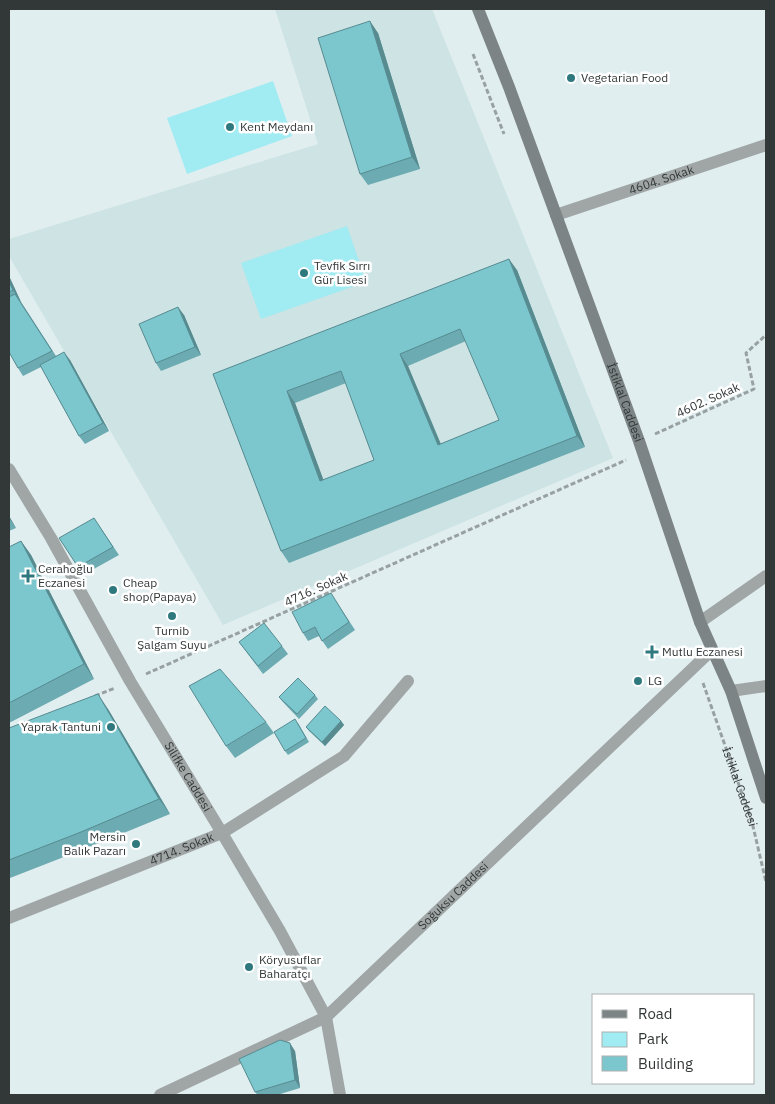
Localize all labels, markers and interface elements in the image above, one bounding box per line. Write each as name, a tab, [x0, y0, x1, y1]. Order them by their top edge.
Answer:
place label: Vegetarian Food	[581, 70, 668, 85]
marker: Vegetarian Food	[565, 72, 577, 84]
place label: Kent Meydanı	[240, 119, 313, 134]
marker: Kent Meydanı	[224, 121, 236, 133]
street label: 4604. Sokak	[627, 161, 696, 197]
place label: Tevfik Sırrı Gür Lisesi	[314, 258, 370, 287]
marker: Tevfik Sırrı Gür Lisesi	[298, 267, 310, 279]
street label: İstiklal Caddesi	[604, 361, 647, 444]
street label: 4602. Sokak	[674, 379, 742, 420]
place label: Cerahoğlu Eczanesi	[38, 561, 93, 590]
street label: 4716. Sokak	[282, 568, 350, 609]
marker: Cerahoğlu Eczanesi	[22, 570, 34, 582]
place label: Cheap shop(Papaya)	[123, 575, 196, 604]
marker: Cheap shop(Papaya)	[107, 584, 119, 596]
marker: Turnib Şalgam Suyu	[166, 610, 178, 622]
place label: Turnib Şalgam Suyu	[137, 623, 207, 652]
place label: Mutlu Eczanesi	[662, 644, 743, 659]
marker: Mutlu Eczanesi	[646, 646, 658, 658]
place label: LG	[648, 673, 662, 688]
marker: LG	[632, 675, 644, 687]
place label: Yaprak Tantuni	[21, 719, 101, 734]
marker: Yaprak Tantuni	[105, 721, 117, 733]
street label: Silifke Caddesi	[161, 739, 215, 814]
street label: İstiklal Caddesi	[719, 745, 761, 828]
place label: Mersin Balık Pazarı	[63, 829, 126, 858]
street label: 4714. Sokak	[147, 829, 216, 868]
marker: Mersin Balık Pazarı	[130, 838, 142, 850]
street label: Soğuksu Caddesi	[414, 859, 491, 933]
place label: Köryusuflar Baharatçı	[259, 952, 322, 981]
marker: Köryusuflar Baharatçı	[243, 961, 255, 973]
legend	[592, 994, 755, 1084]
text: Road	[638, 1004, 673, 1023]
text: Park	[638, 1029, 668, 1048]
text: Building	[638, 1054, 693, 1073]

